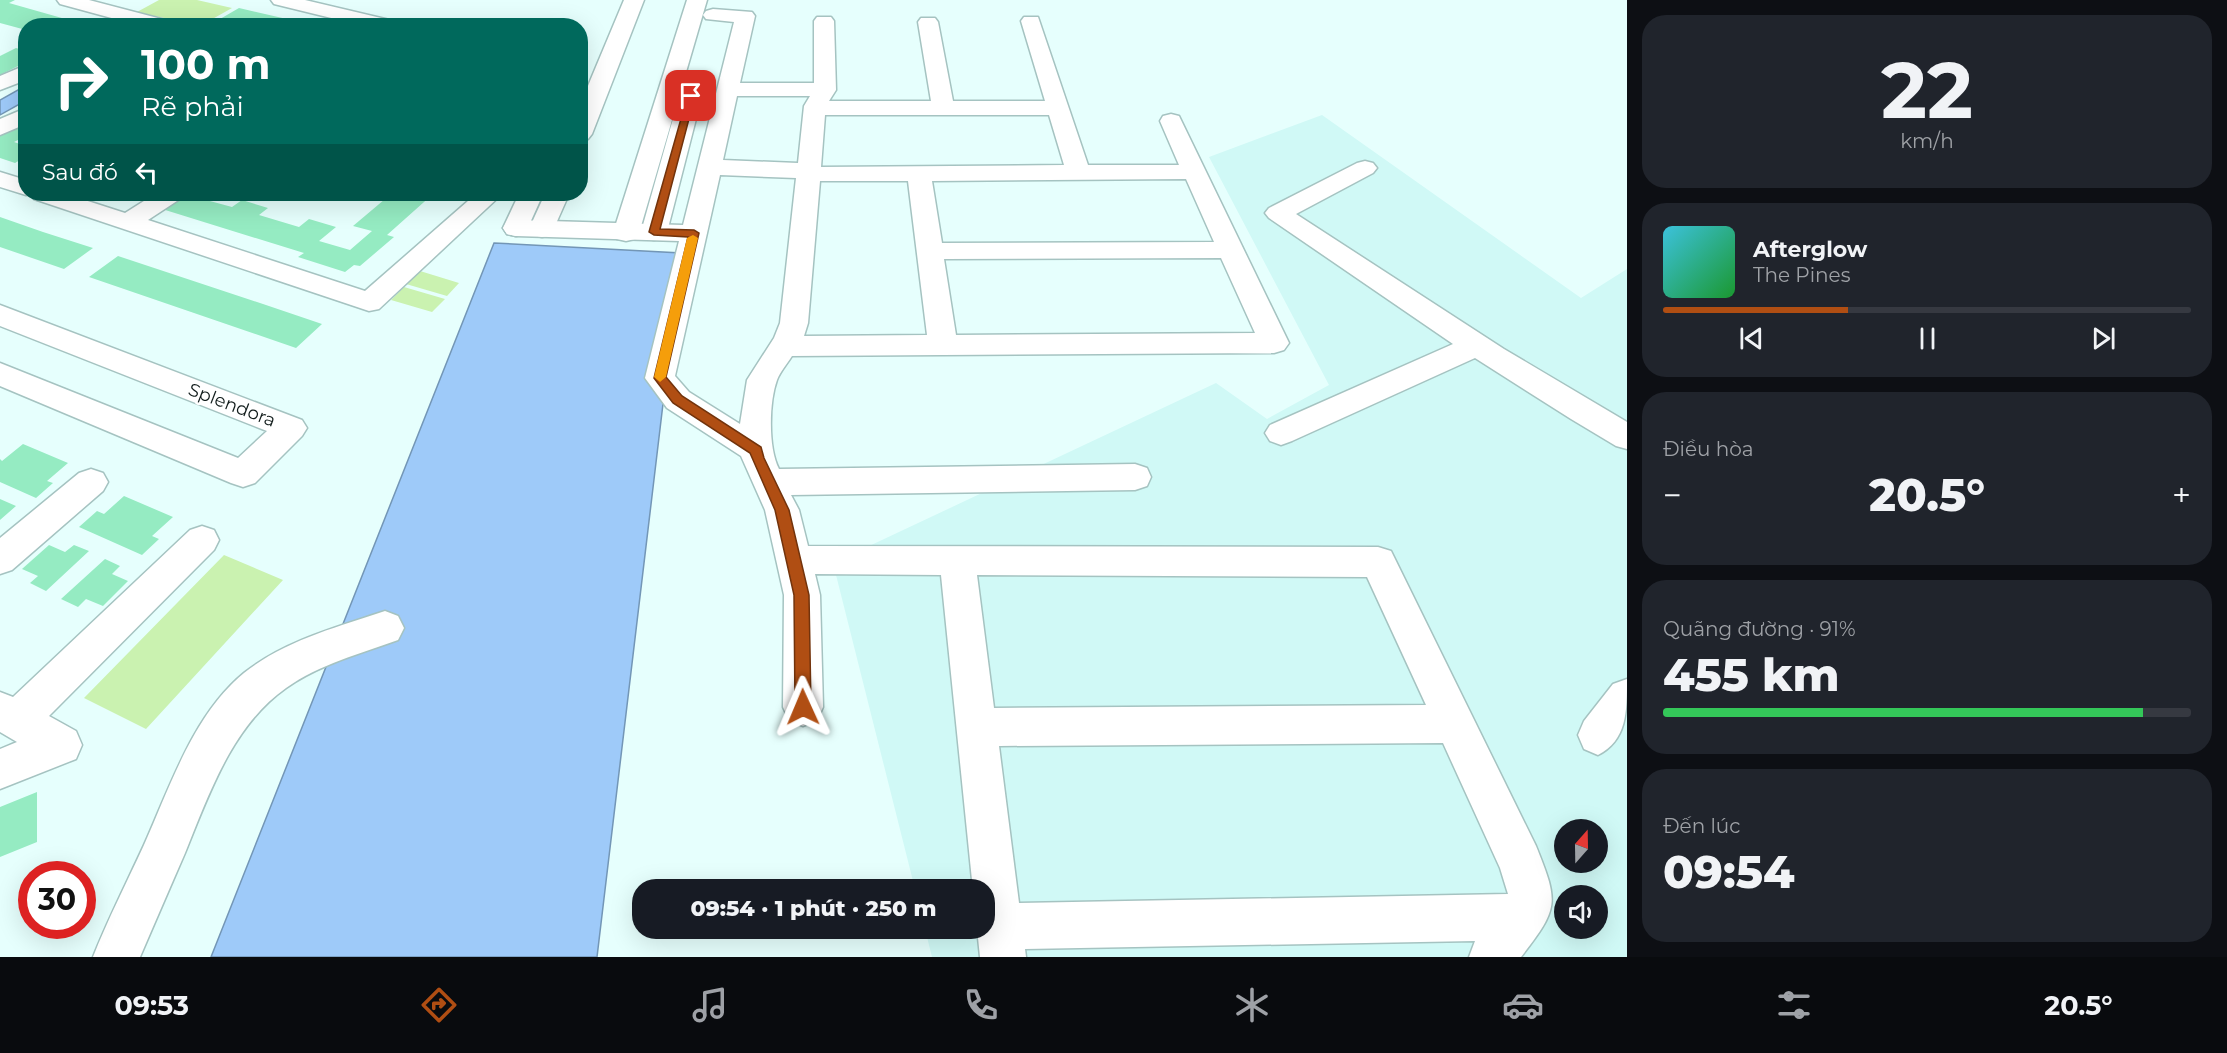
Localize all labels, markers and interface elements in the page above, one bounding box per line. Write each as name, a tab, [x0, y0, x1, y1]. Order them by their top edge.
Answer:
text: 100 m	[141, 38, 270, 90]
icon: right	[42, 42, 120, 120]
text: 22	[1881, 42, 1973, 138]
pin	[665, 70, 716, 121]
icon: arrive	[674, 79, 707, 112]
text: Rẽ phải	[141, 90, 244, 123]
text: km/h	[1900, 129, 1954, 153]
icon: left	[130, 156, 163, 189]
text: Sau đó	[42, 159, 118, 186]
text: Afterglow	[1753, 236, 1867, 263]
text: The Pines	[1753, 263, 1850, 287]
icon: previous	[1735, 322, 1768, 355]
icon: pause	[1911, 322, 1944, 355]
icon: next	[2087, 322, 2120, 355]
street label: Splendora	[185, 378, 279, 432]
text: Điều hòa	[1663, 437, 1754, 461]
text: 20.5°	[1869, 467, 1985, 522]
text: −	[1663, 475, 1682, 515]
text: +	[2172, 475, 2191, 515]
text: Quãng đường · 91%	[1663, 617, 1855, 641]
text: 455 km	[1663, 647, 1839, 702]
position arrow	[771, 675, 835, 739]
text: Đến lúc	[1663, 814, 1741, 838]
north arrow	[1554, 819, 1608, 873]
map controls	[1554, 819, 1608, 939]
text: 09:54	[1663, 844, 1795, 899]
speed limit sign: 30	[18, 861, 96, 939]
button: sound	[1554, 885, 1608, 939]
text: 09:54 · 1 phút · 250 m	[690, 895, 937, 922]
icon: directions	[418, 984, 460, 1026]
icon: music	[689, 984, 731, 1026]
icon: phone	[960, 984, 1002, 1026]
icon: climate	[1231, 984, 1273, 1026]
icon: car	[1502, 984, 1544, 1026]
icon: filters	[1773, 984, 1815, 1026]
text: 09:53	[115, 989, 189, 1022]
text: 20.5°	[2044, 989, 2112, 1022]

